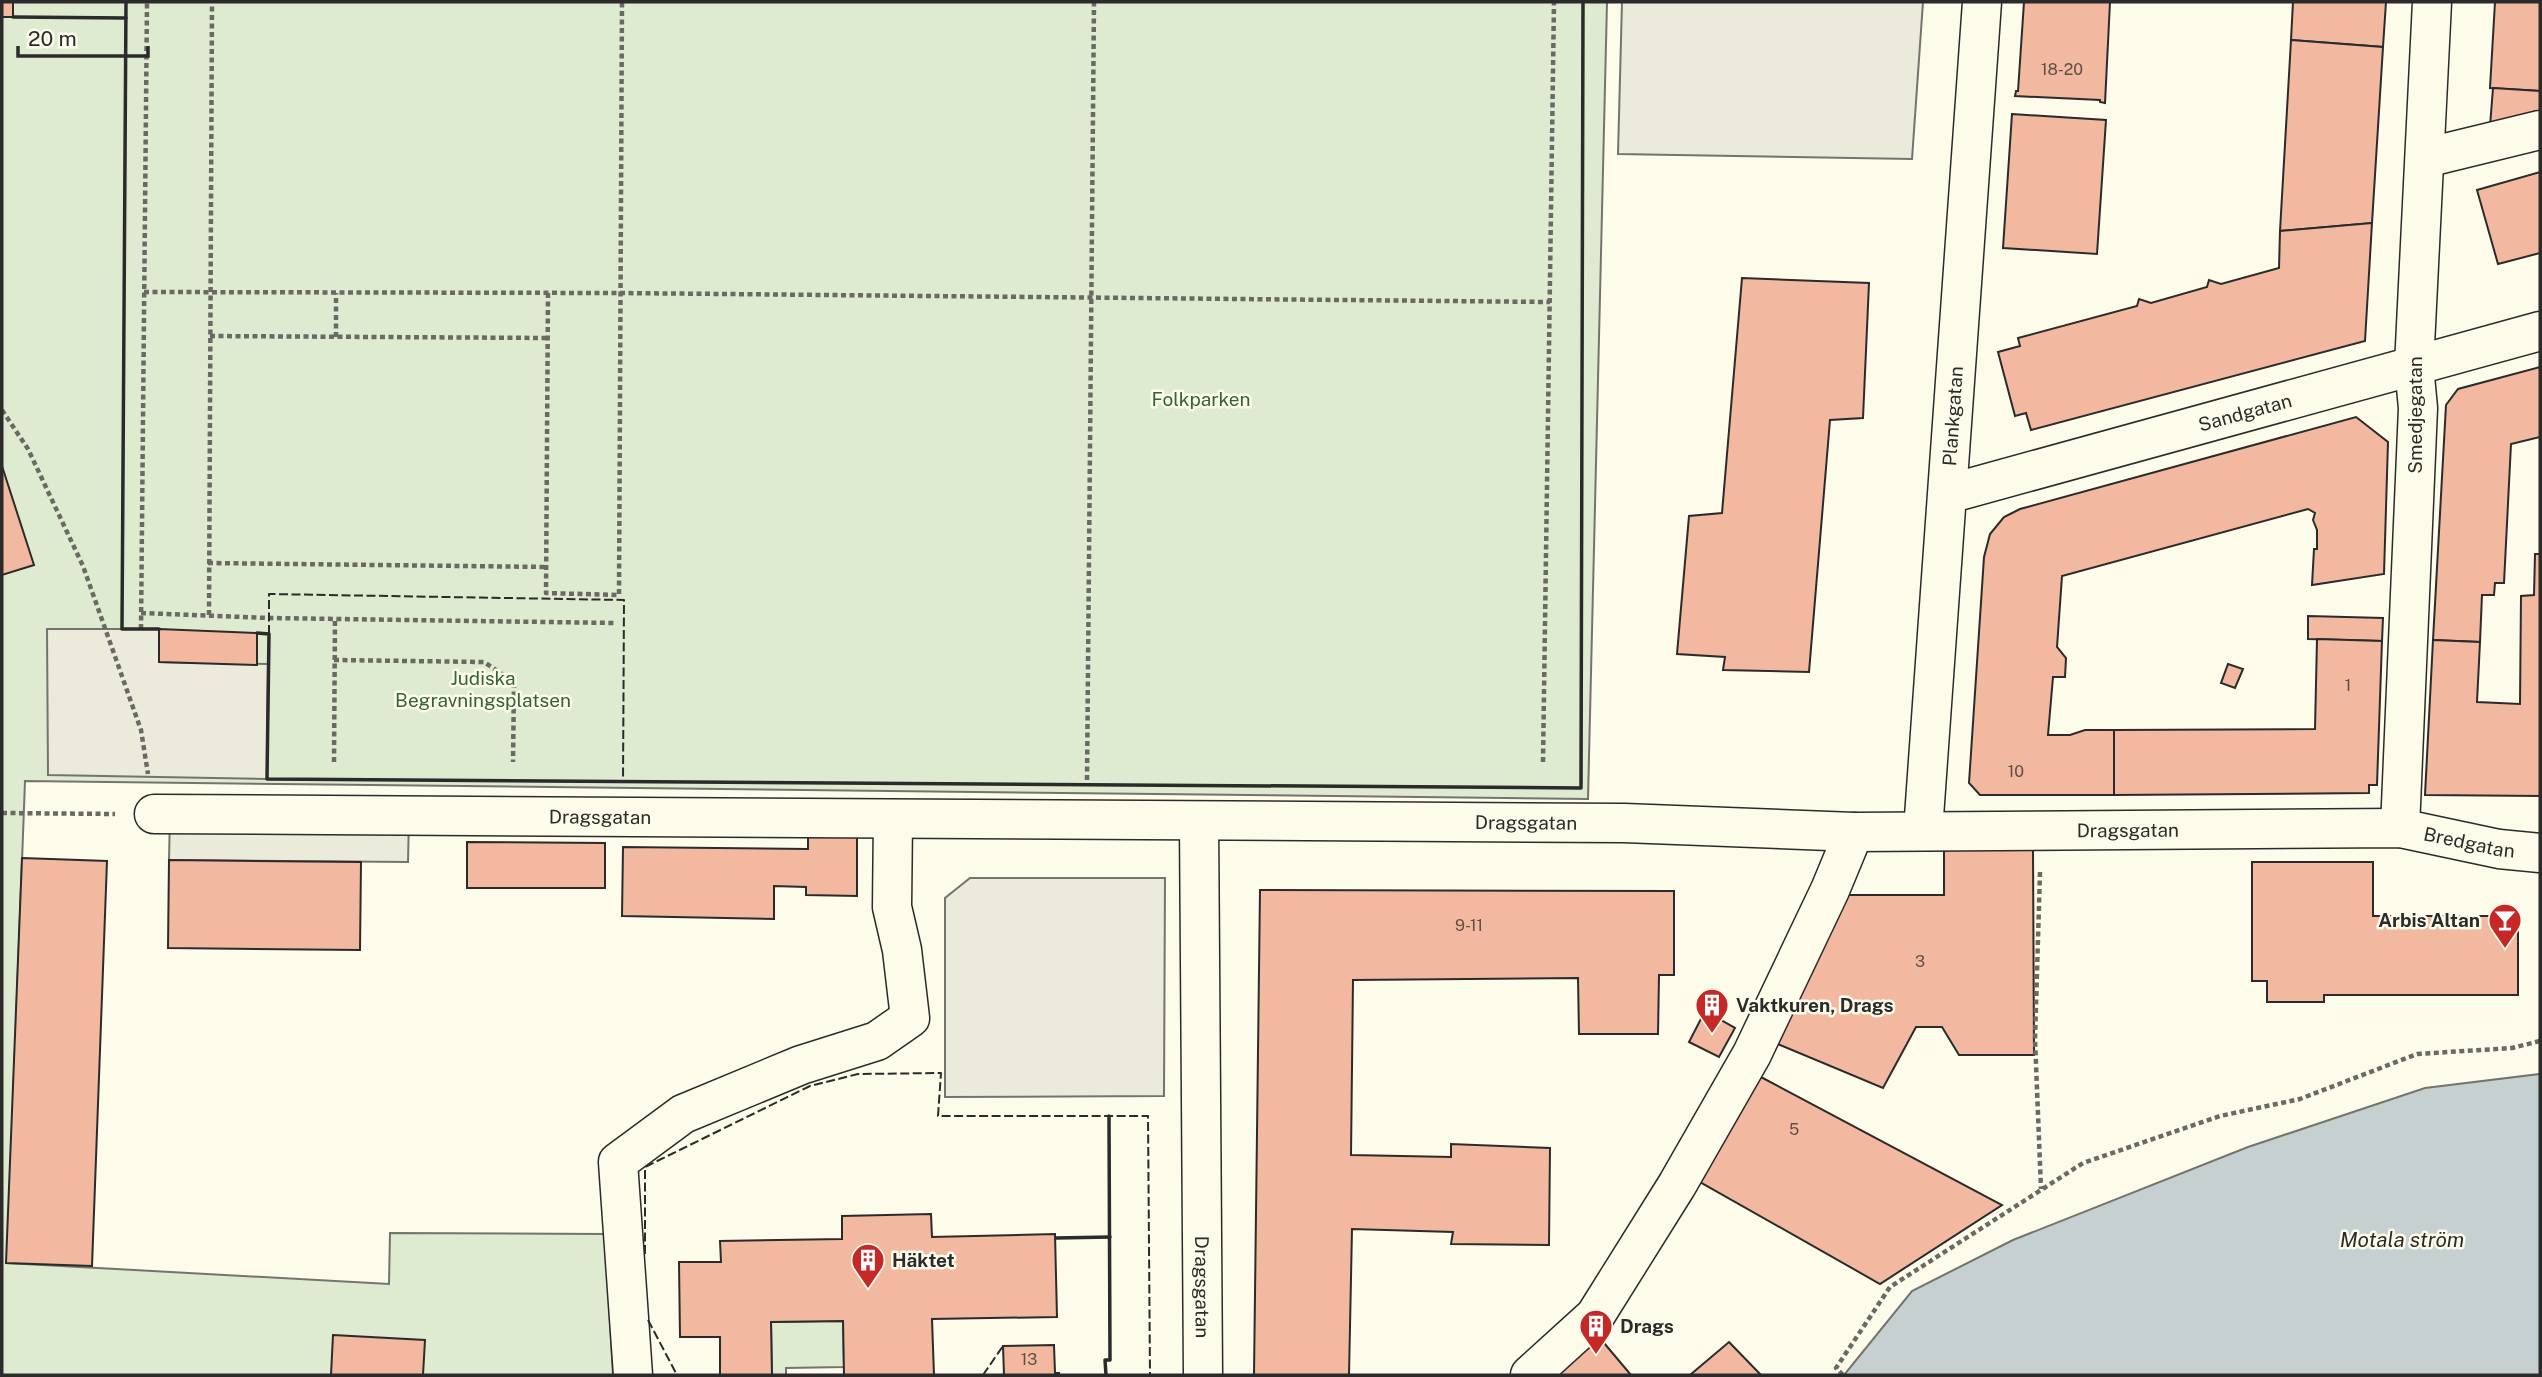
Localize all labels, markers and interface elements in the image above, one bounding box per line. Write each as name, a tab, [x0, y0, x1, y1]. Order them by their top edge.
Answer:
scale bar	[18, 14, 147, 58]
text: 20 m	[28, 26, 77, 51]
house number: 18-20	[2041, 60, 2083, 79]
street label: Smedjegatan	[2404, 356, 2426, 474]
street label: Plankgatan	[1938, 365, 1967, 467]
park label: Folkparken	[1151, 388, 1251, 410]
street label: Sandgatan	[2196, 389, 2294, 436]
park label: Judiska Begravningsplatsen	[395, 667, 571, 711]
house number: 1	[2345, 676, 2351, 695]
house number: 10	[2008, 762, 2024, 781]
street label: Dragsgatan	[549, 805, 651, 828]
street label: Dragsgatan	[1475, 811, 1577, 834]
street label: Dragsgatan	[2077, 819, 2179, 841]
street label: Bredgatan	[2422, 822, 2516, 861]
bar icon: Arbis Altan	[2486, 901, 2524, 950]
place label: Arbis Altan	[2378, 909, 2480, 931]
house number: 9-11	[1455, 916, 1483, 935]
house number: 3	[1915, 952, 1925, 971]
building icon: Vaktkuren, Drags	[1693, 986, 1731, 1035]
place label: Vaktkuren, Drags	[1736, 994, 1894, 1016]
house number: 5	[1789, 1120, 1799, 1139]
water label: Motala ström	[2340, 1227, 2464, 1252]
street label: Dragsgatan	[1191, 1236, 1214, 1338]
building icon: Häktet	[849, 1241, 887, 1290]
place label: Häktet	[892, 1249, 955, 1271]
building icon: Drags	[1577, 1307, 1615, 1356]
place label: Drags	[1620, 1315, 1674, 1337]
house number: 13	[1021, 1350, 1037, 1369]

